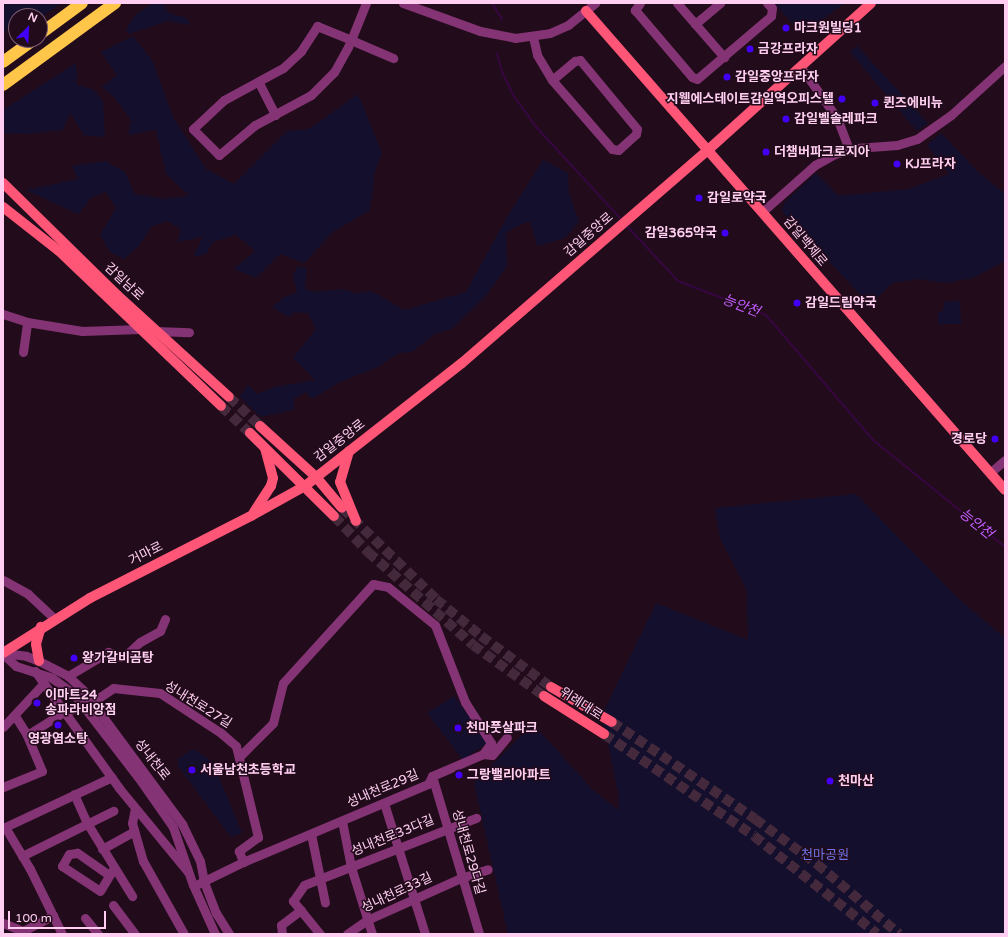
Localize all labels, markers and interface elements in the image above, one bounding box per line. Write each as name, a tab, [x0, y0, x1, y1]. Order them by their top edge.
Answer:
north arrow	[8, 8, 48, 48]
text: N	[26, 10, 39, 25]
place label: 마크원빌딩1	[794, 20, 862, 36]
marker: 마크원빌딩1	[781, 23, 791, 33]
place label: 금강프라자	[758, 41, 818, 57]
marker: 금강프라자	[745, 44, 755, 54]
place label: 감일중앙프라자	[735, 69, 819, 85]
marker: 감일중앙프라자	[722, 72, 732, 82]
place label: 지웰에스테이트감일역오피스텔	[667, 91, 834, 107]
marker: 지웰에스테이트감일역오피스텔	[837, 94, 847, 104]
place label: 퀸즈에비뉴	[883, 95, 943, 111]
marker: 퀸즈에비뉴	[870, 98, 880, 108]
place label: 감일벨솔레파크	[794, 111, 878, 127]
marker: 감일벨솔레파크	[781, 114, 791, 124]
place label: 더챔버파크로지아	[774, 144, 870, 160]
marker: 더챔버파크로지아	[761, 147, 771, 157]
place label: KJ프라자	[905, 156, 956, 172]
marker: KJ프라자	[892, 159, 902, 169]
place label: 감일로약국	[707, 190, 767, 206]
marker: 감일로약국	[694, 193, 704, 203]
street label: 감일중앙로	[561, 209, 617, 261]
street label: 감일백제로	[780, 214, 830, 270]
place label: 감일365약국	[645, 225, 717, 241]
marker: 감일365약국	[720, 228, 730, 238]
street label: 감일남로	[101, 260, 147, 304]
water label: 능안천	[720, 291, 762, 321]
place label: 감일드림약국	[805, 295, 877, 311]
marker: 감일드림약국	[792, 298, 802, 308]
street label: 감일중앙로	[312, 416, 368, 466]
place label: 경로당	[951, 431, 987, 447]
marker: 경로당	[990, 434, 1000, 444]
water label: 능안천	[956, 505, 996, 543]
street label: 거마로	[126, 539, 166, 569]
place label: 왕가갈비곰탕	[82, 650, 154, 666]
marker: 왕가갈비곰탕	[69, 653, 79, 663]
street label: 성내천로27길	[162, 678, 234, 732]
street label: 위례대로	[557, 684, 605, 724]
place label: 이마트24 송파라비앙점	[45, 688, 117, 719]
marker: 이마트24 송파라비앙점	[32, 698, 42, 708]
marker: 영광염소탕	[53, 720, 63, 730]
place label: 천마풋살파크	[466, 720, 538, 736]
marker: 천마풋살파크	[453, 723, 463, 733]
place label: 영광염소탕	[28, 731, 88, 747]
street label: 성내천로	[131, 736, 173, 784]
place label: 서울남천초등학교	[200, 762, 296, 778]
marker: 서울남천초등학교	[187, 765, 197, 775]
street label: 성내천로29길	[345, 767, 421, 811]
place label: 그랑밸리아파트	[467, 767, 551, 783]
marker: 그랑밸리아파트	[454, 770, 464, 780]
place label: 천마산	[838, 773, 874, 789]
marker: 천마산	[825, 776, 835, 786]
street label: 성내천로29다길	[448, 808, 488, 896]
street label: 성내천로33다길	[349, 812, 437, 860]
park label: 천마공원	[801, 847, 849, 863]
street label: 성내천로33길	[359, 870, 435, 916]
scale bar	[10, 903, 108, 929]
text: 100 m	[15, 911, 52, 925]

